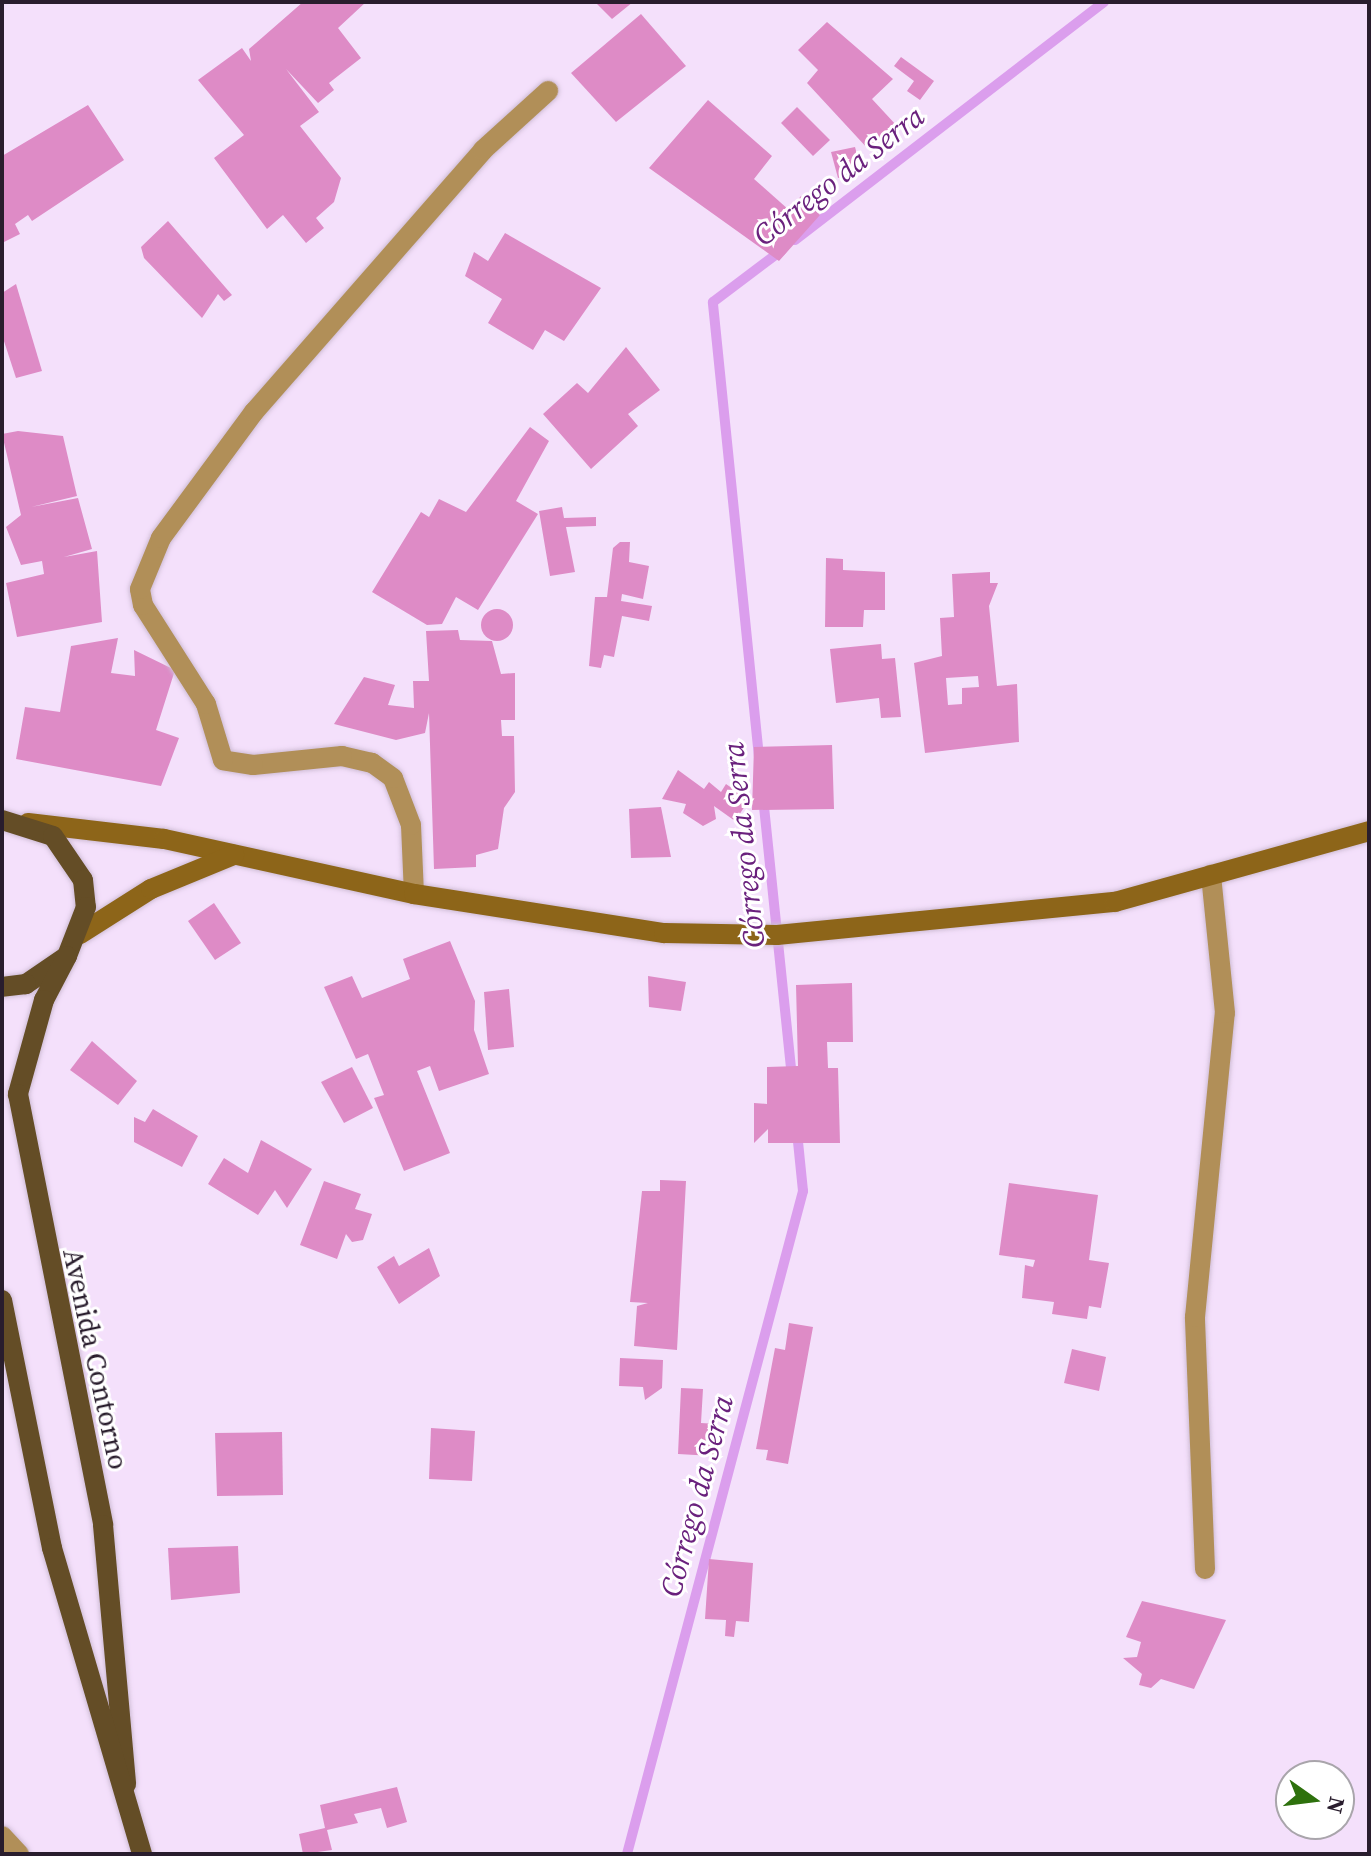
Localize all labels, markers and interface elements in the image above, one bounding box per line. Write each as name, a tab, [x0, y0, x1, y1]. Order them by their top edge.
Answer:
water label: Córrego da Serra	[746, 98, 932, 254]
water label: Córrego da Serra	[715, 740, 773, 950]
street label: Avenida Contorno	[56, 1245, 136, 1473]
water label: Córrego da Serra	[653, 1391, 741, 1601]
north arrow	[1275, 1760, 1355, 1840]
text: N	[1320, 1794, 1353, 1817]

